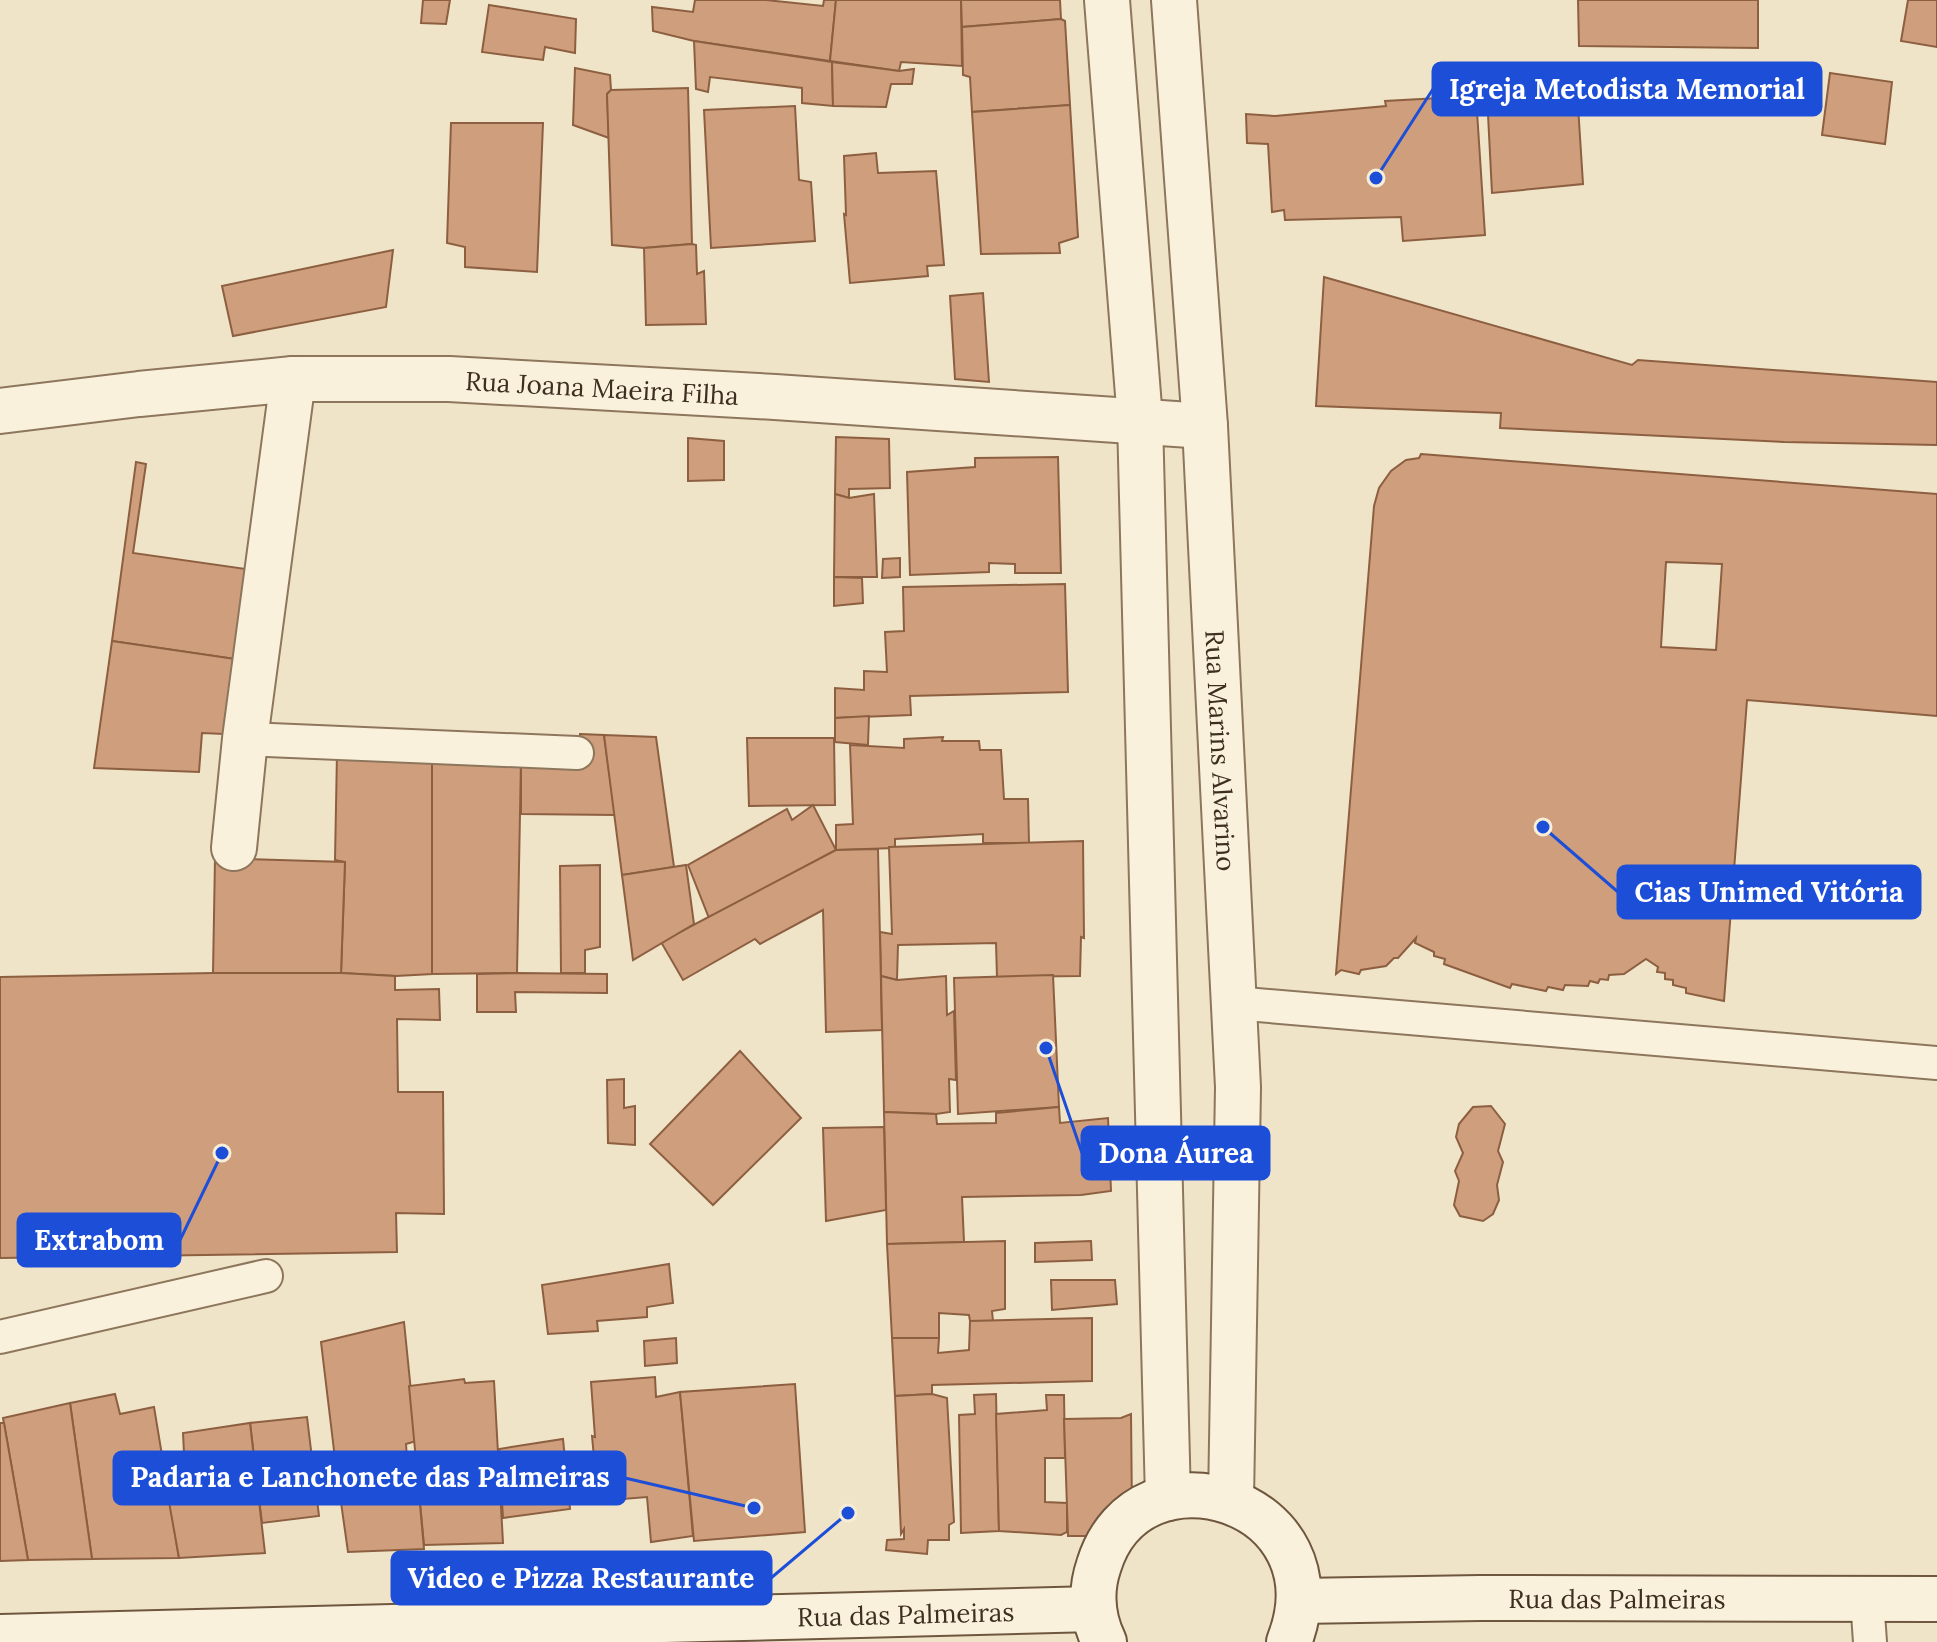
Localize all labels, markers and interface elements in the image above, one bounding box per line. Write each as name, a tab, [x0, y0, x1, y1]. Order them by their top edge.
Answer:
callout: Igreja Metodista Memorial	[1433, 63, 1821, 115]
text: Igreja Metodista Memorial	[1449, 71, 1805, 107]
street label: Rua Joana Maeira Filha	[464, 363, 740, 411]
street label: Rua Marins Alvarino	[1199, 629, 1244, 872]
callout: Cias Unimed Vitória	[1618, 866, 1920, 918]
text: Cias Unimed Vitória	[1634, 874, 1904, 910]
callout: Dona Áurea	[1082, 1127, 1269, 1179]
text: Dona Áurea	[1098, 1135, 1254, 1171]
callout: Extrabom	[18, 1214, 180, 1266]
text: Extrabom	[34, 1222, 164, 1258]
callout: Padaria e Lanchonete das Palmeiras	[114, 1452, 625, 1504]
text: Padaria e Lanchonete das Palmeiras	[130, 1459, 610, 1495]
callout: Video e Pizza Restaurante	[392, 1552, 771, 1604]
text: Video e Pizza Restaurante	[408, 1560, 754, 1596]
street label: Rua das Palmeiras	[1508, 1582, 1726, 1615]
street label: Rua das Palmeiras	[797, 1595, 1015, 1633]

